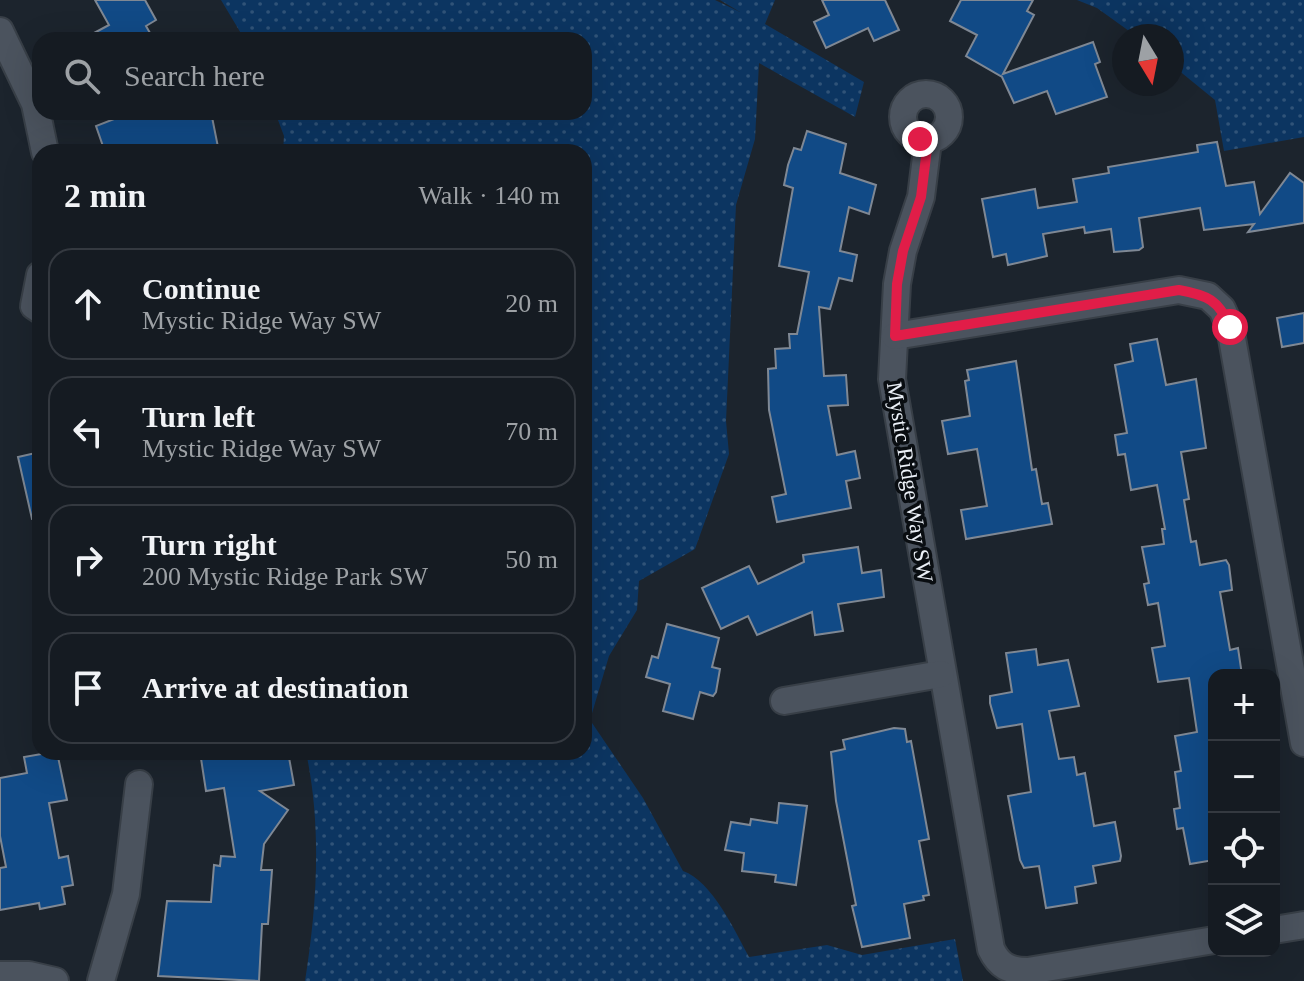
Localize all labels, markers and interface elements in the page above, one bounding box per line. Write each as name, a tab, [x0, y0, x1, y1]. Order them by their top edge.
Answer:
north arrow	[1112, 24, 1184, 96]
search box	[32, 32, 592, 120]
icon: search	[60, 54, 104, 98]
text: Search here	[124, 59, 265, 92]
route end	[902, 121, 938, 157]
text: 2 min	[64, 177, 146, 214]
text: Walk · 140 m	[418, 181, 560, 210]
text: Continue	[142, 272, 260, 305]
icon: ahead	[66, 282, 110, 326]
text: 20 m	[505, 289, 558, 318]
text: Mystic Ridge Way SW	[142, 306, 381, 335]
route start	[1212, 309, 1248, 345]
street label: Mystic Ridge Way SW	[882, 380, 938, 584]
text: Turn left	[142, 400, 255, 433]
icon: left	[66, 410, 110, 454]
text: 70 m	[505, 417, 558, 446]
text: Mystic Ridge Way SW	[142, 434, 381, 463]
text: Turn right	[142, 528, 277, 561]
icon: right	[66, 538, 110, 582]
text: 50 m	[505, 545, 558, 574]
text: 200 Mystic Ridge Park SW	[142, 562, 428, 591]
icon: arrive	[66, 666, 110, 710]
map controls	[1208, 669, 1280, 957]
button: +	[1208, 669, 1280, 741]
text: Arrive at destination	[142, 671, 409, 704]
button: −	[1208, 741, 1280, 813]
button: locate	[1208, 813, 1280, 885]
button: layers	[1208, 885, 1280, 957]

